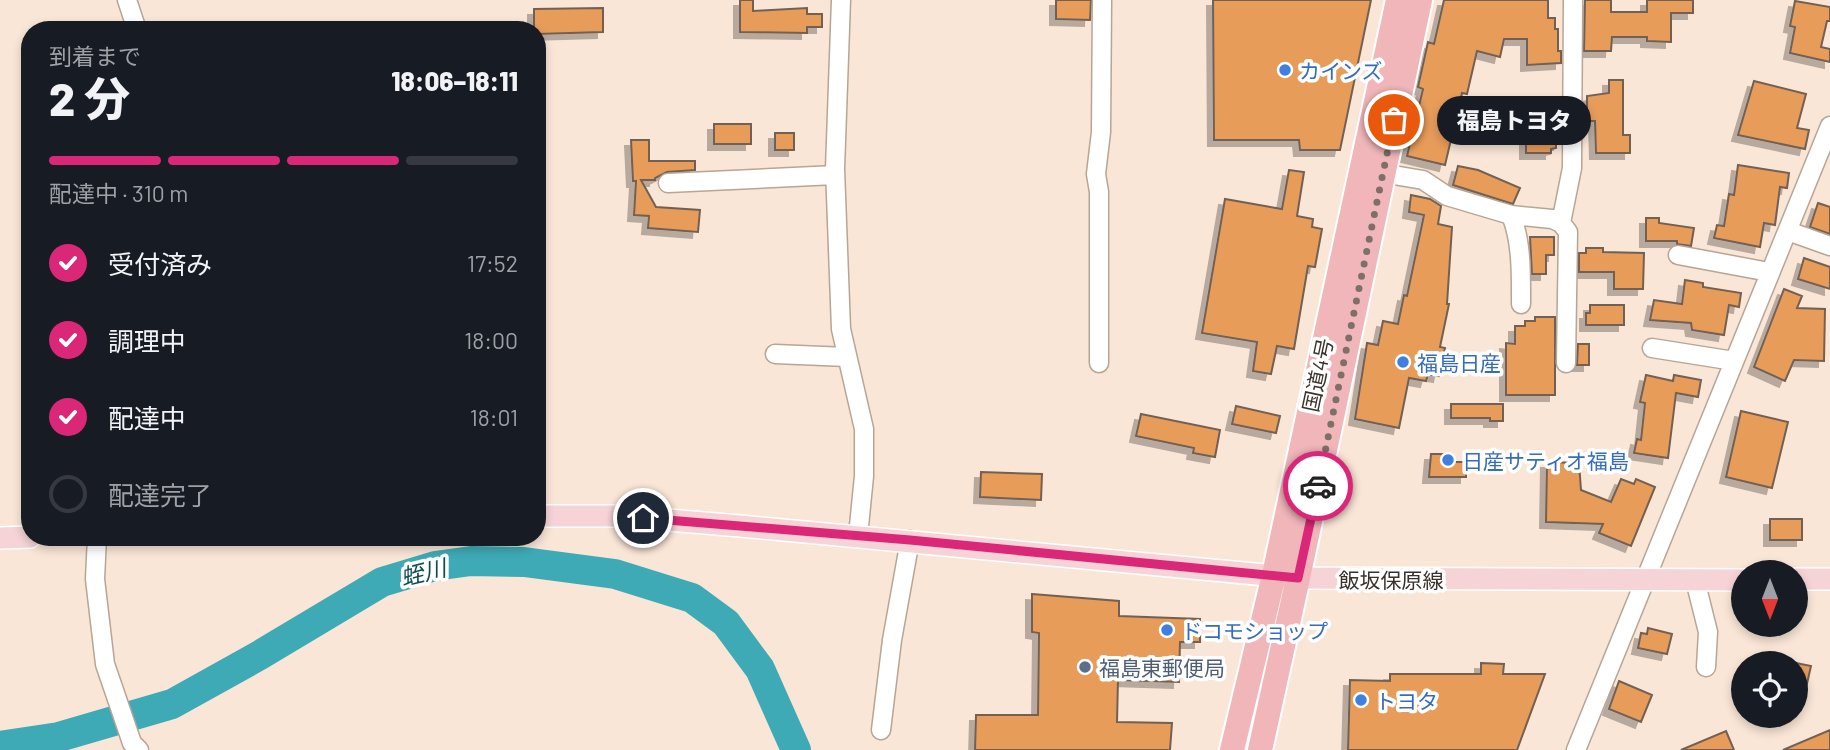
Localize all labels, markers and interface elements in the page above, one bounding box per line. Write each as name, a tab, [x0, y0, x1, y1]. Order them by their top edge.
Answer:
text: 到着まで	[49, 42, 141, 70]
place label: カインズ	[1299, 58, 1383, 83]
marker: カインズ	[1277, 62, 1293, 78]
text: 18:06–18:11	[391, 65, 518, 96]
text: 2 分	[49, 70, 130, 125]
pin	[1364, 90, 1424, 150]
callout: 福島トヨタ	[1436, 96, 1590, 144]
icon: bag	[1375, 101, 1413, 139]
text: 福島トヨタ	[1457, 106, 1572, 134]
text: 配達中 · 310 m	[49, 179, 188, 207]
icon: check	[49, 244, 87, 282]
text: 受付済み	[108, 248, 212, 279]
text: 17:52	[467, 249, 518, 277]
icon: check	[49, 321, 87, 359]
text: 調理中	[108, 325, 186, 356]
text: 18:00	[464, 326, 518, 354]
street label: 国道4号	[1297, 336, 1337, 414]
place label: 福島日産	[1417, 350, 1501, 375]
marker: 福島日産	[1395, 354, 1411, 370]
icon: check	[49, 398, 87, 436]
text: 配達中	[108, 402, 186, 433]
text: 18:01	[470, 403, 518, 431]
place label: 日産サティオ福島	[1462, 448, 1629, 473]
courier	[1283, 451, 1353, 521]
marker: 日産サティオ福島	[1440, 452, 1456, 468]
icon: car	[1299, 467, 1337, 505]
text: 配達完了	[108, 479, 212, 510]
pin	[613, 488, 673, 548]
icon: home	[624, 499, 662, 537]
water label: 蛭川	[397, 552, 452, 591]
north arrow	[1731, 560, 1808, 637]
map controls	[1731, 560, 1808, 728]
street label: 飯坂保原線	[1339, 567, 1444, 592]
place label: ドコモショップ	[1181, 618, 1328, 643]
marker: ドコモショップ	[1159, 622, 1175, 638]
button: locate	[1731, 651, 1808, 728]
place label: 福島東郵便局	[1099, 655, 1225, 680]
marker: 福島東郵便局	[1077, 659, 1093, 675]
place label: トヨタ	[1375, 688, 1438, 713]
marker: トヨタ	[1353, 692, 1369, 708]

